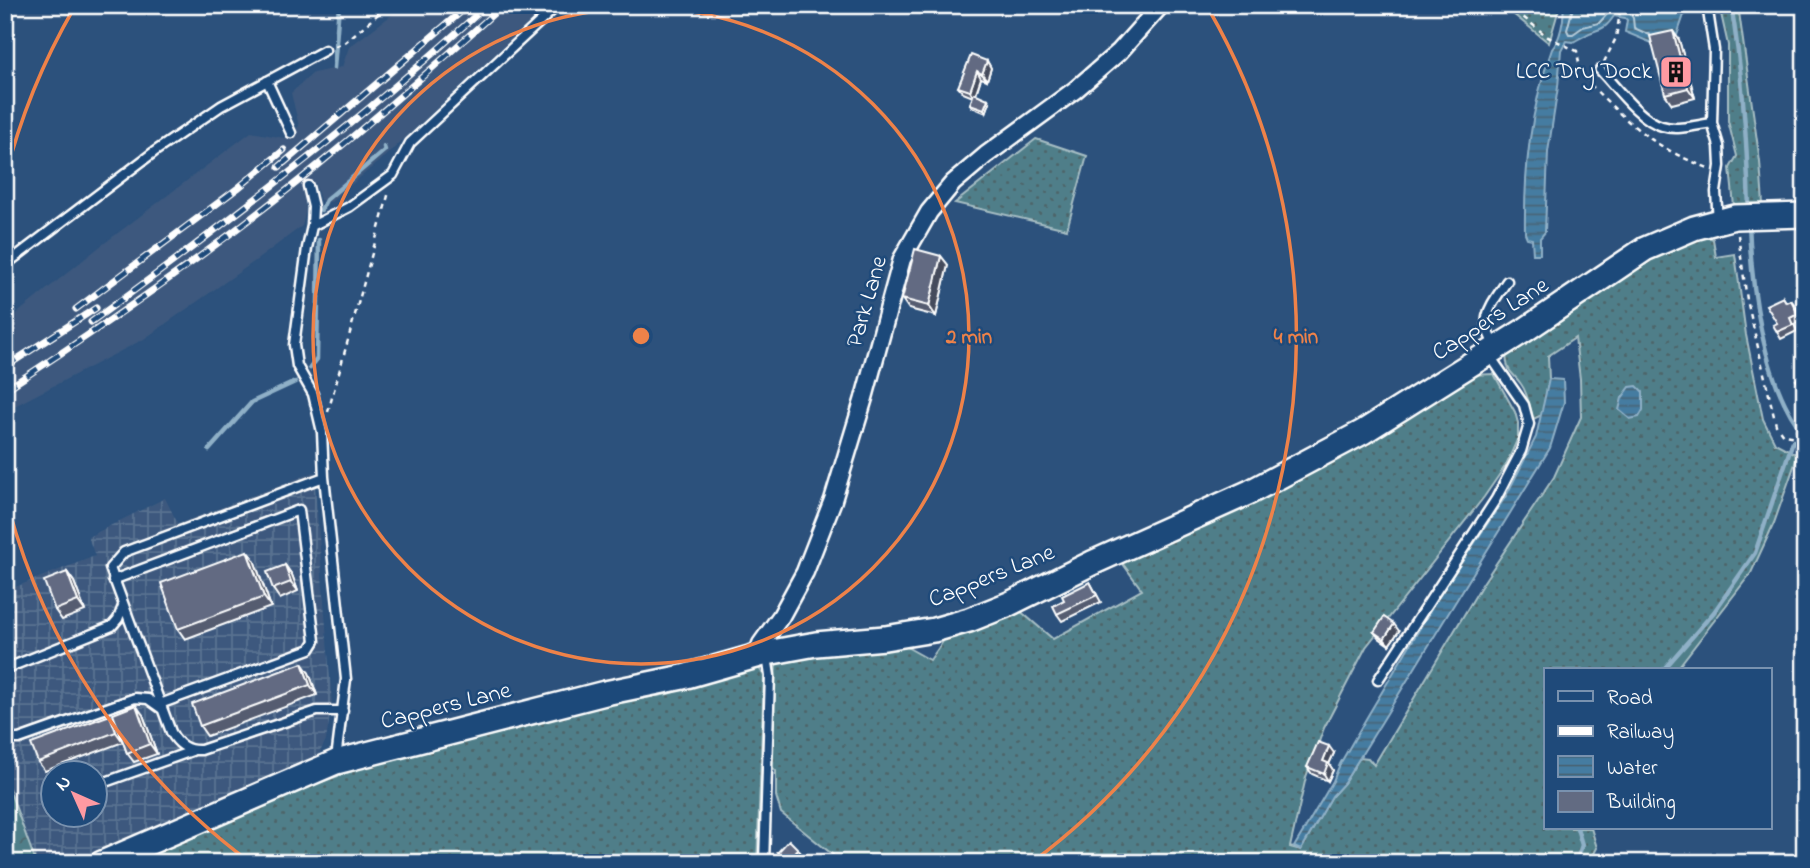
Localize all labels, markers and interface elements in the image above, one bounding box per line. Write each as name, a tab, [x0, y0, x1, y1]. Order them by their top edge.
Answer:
building icon: LCC Dry Dock	[1657, 53, 1695, 91]
place label: LCC Dry Dock	[1516, 55, 1652, 91]
street label: Park Lane	[838, 252, 898, 352]
street label: Cappers Lane	[1426, 269, 1557, 371]
text: 2 min	[945, 323, 992, 353]
text: 4 min	[1274, 323, 1318, 353]
centre of rings	[629, 324, 653, 348]
street label: Cappers Lane	[924, 536, 1060, 618]
legend	[1544, 668, 1772, 830]
street label: Cappers Lane	[377, 674, 515, 740]
text: Road	[1607, 684, 1653, 714]
text: Railway	[1607, 718, 1674, 750]
text: Water	[1607, 754, 1658, 784]
north arrow	[38, 760, 108, 830]
text: N	[50, 770, 78, 798]
text: Building	[1606, 788, 1676, 820]

